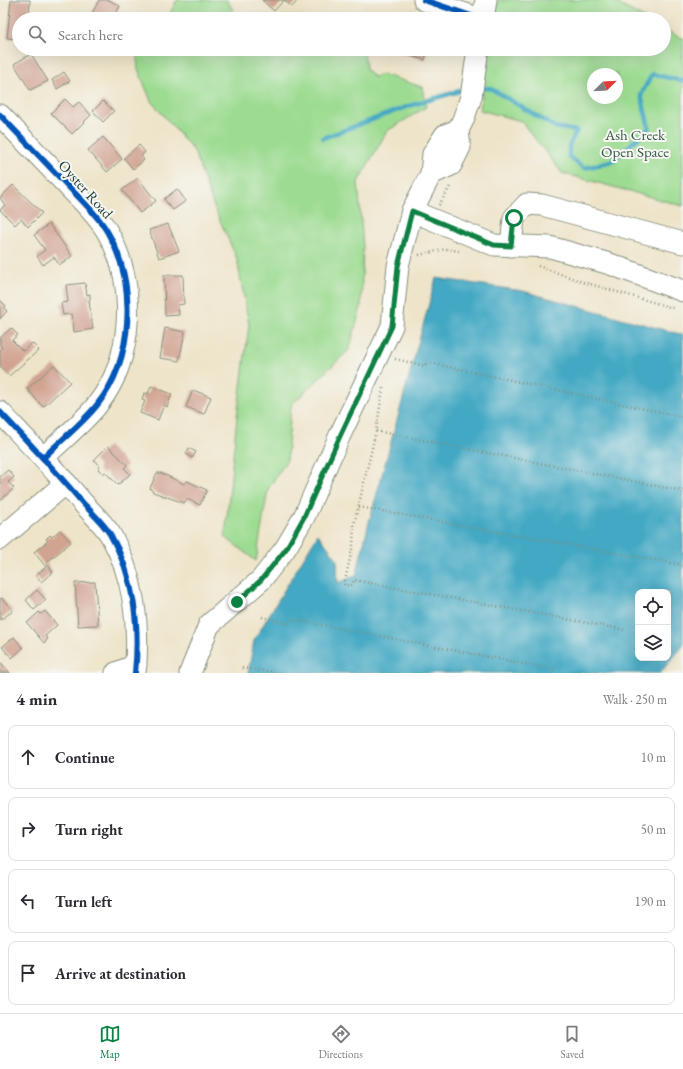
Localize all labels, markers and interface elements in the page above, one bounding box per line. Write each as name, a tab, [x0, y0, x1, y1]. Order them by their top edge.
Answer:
search box	[12, 12, 671, 56]
icon: search	[26, 23, 48, 45]
text: Search here	[58, 25, 123, 44]
north arrow	[587, 68, 623, 104]
park label: Ash Creek Open Space	[601, 125, 669, 161]
street label: Oyster Road	[55, 156, 118, 223]
route start	[505, 209, 523, 227]
map controls	[635, 589, 671, 661]
button: locate	[635, 589, 671, 625]
route end	[228, 593, 246, 611]
button: layers	[635, 625, 671, 661]
text: 4 min	[16, 688, 57, 710]
text: Walk · 250 m	[603, 691, 667, 708]
icon: ahead	[17, 746, 39, 768]
text: Continue	[55, 748, 115, 767]
text: 10 m	[641, 749, 666, 766]
icon: right	[17, 818, 39, 840]
text: Turn right	[55, 820, 123, 839]
text: 50 m	[641, 821, 666, 838]
icon: left	[17, 890, 39, 912]
text: Turn left	[55, 892, 112, 911]
text: 190 m	[635, 893, 666, 910]
icon: arrive	[17, 962, 39, 984]
text: Arrive at destination	[55, 964, 186, 983]
tab: Map	[99, 1023, 121, 1061]
tab: Directions	[319, 1023, 363, 1061]
tab: Saved	[561, 1023, 584, 1061]

